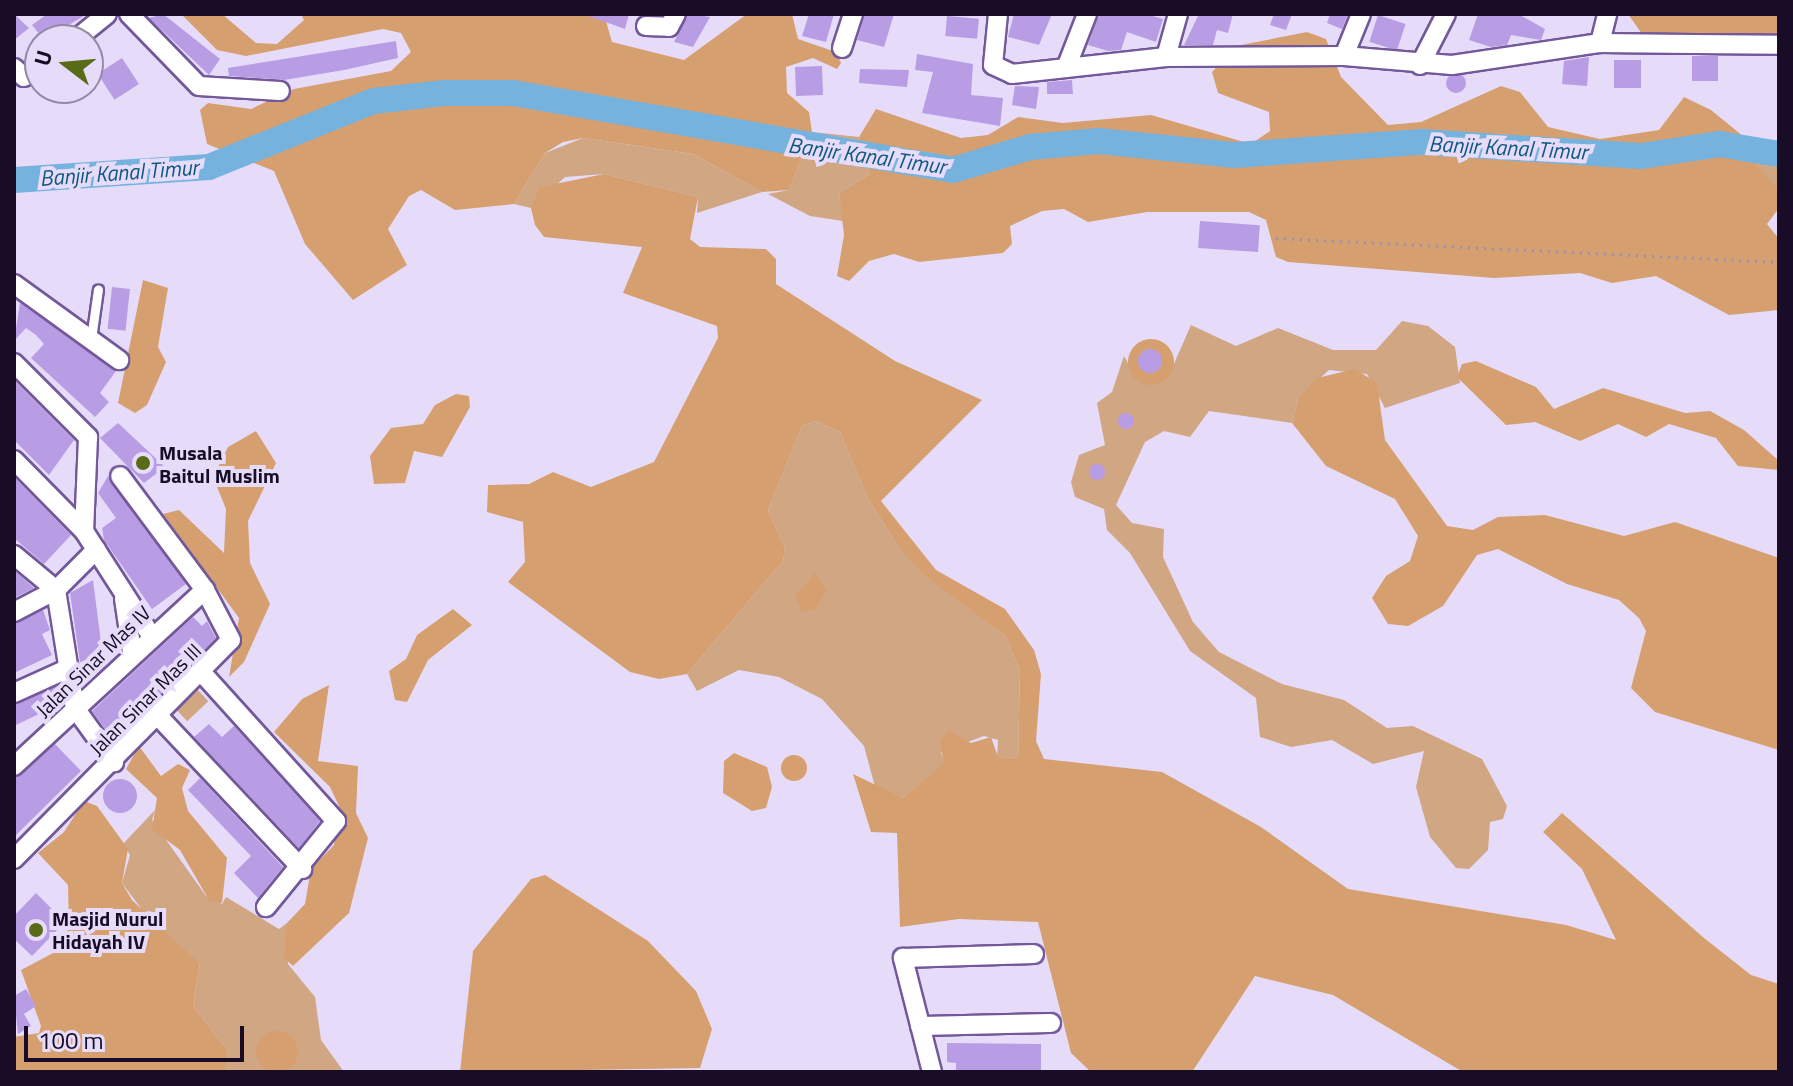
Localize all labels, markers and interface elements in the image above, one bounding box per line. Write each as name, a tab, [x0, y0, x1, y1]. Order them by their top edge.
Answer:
north arrow	[24, 24, 104, 104]
text: U	[25, 46, 61, 70]
water label: Banjir Kanal Timur	[1428, 131, 1588, 165]
water label: Banjir Kanal Timur	[786, 132, 948, 180]
water label: Banjir Kanal Timur	[39, 154, 199, 192]
place label: Musala Baitul Muslim	[159, 440, 280, 487]
marker: Musala Baitul Muslim	[134, 454, 152, 472]
street label: Jalan Sinar Mas IV	[31, 600, 155, 722]
street label: Jalan Sinar Mas III	[84, 638, 206, 760]
place label: Masjid Nurul Hidayah IV	[52, 906, 163, 953]
marker: Masjid Nurul Hidayah IV	[27, 921, 45, 939]
scale bar	[28, 1010, 248, 1060]
text: 100 m	[38, 1022, 104, 1058]

